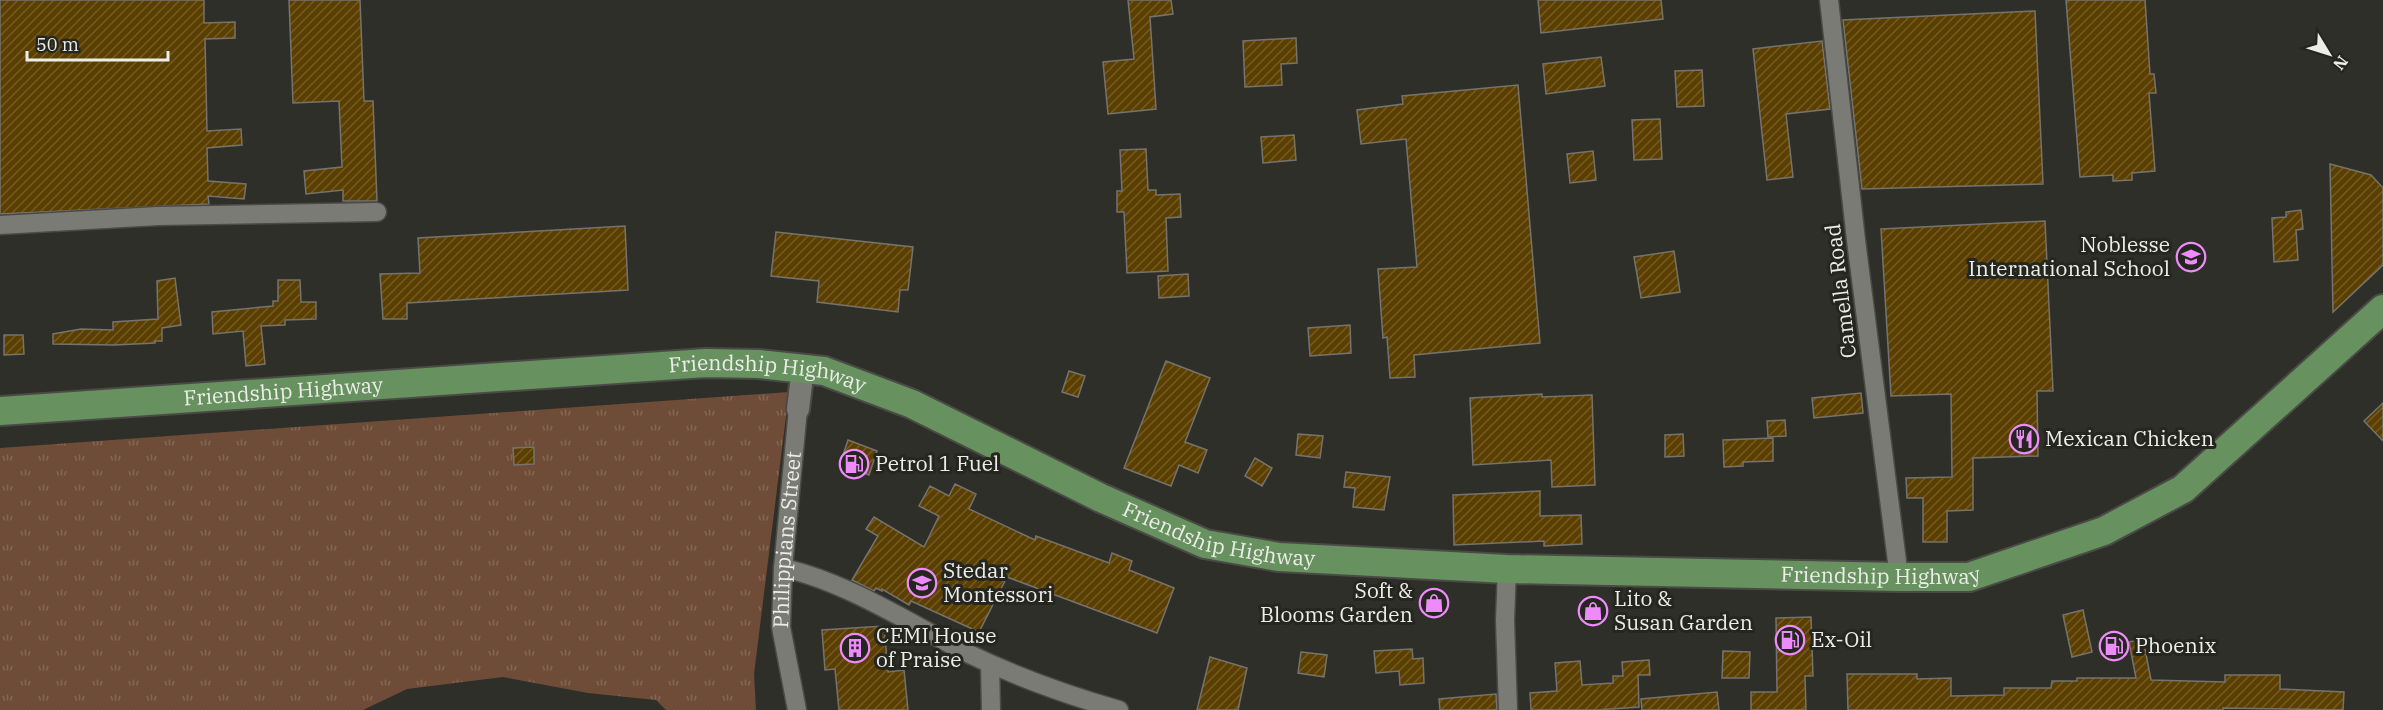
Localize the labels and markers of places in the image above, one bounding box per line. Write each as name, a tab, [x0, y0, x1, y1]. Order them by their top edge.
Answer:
place label: Noblesse International School	[1968, 230, 2170, 282]
school or university icon: Noblesse International School	[2175, 241, 2207, 273]
restaurant icon: Mexican Chicken	[2008, 423, 2040, 455]
place label: Mexican Chicken	[2045, 424, 2214, 452]
fuel station icon: Petrol 1 Fuel	[838, 448, 870, 480]
place label: Petrol 1 Fuel	[875, 449, 999, 477]
place label: Stedar Montessori	[943, 556, 1053, 608]
school or university icon: Stedar Montessori	[906, 567, 938, 599]
place label: Soft & Blooms Garden	[1260, 576, 1413, 628]
place label: Lito & Susan Garden	[1614, 584, 1753, 636]
shop icon: Soft & Blooms Garden	[1418, 587, 1450, 619]
shop icon: Lito & Susan Garden	[1577, 595, 1609, 627]
place label: CEMI House of Praise	[876, 621, 996, 673]
fuel station icon: Ex-Oil	[1774, 624, 1806, 656]
place label: Ex-Oil	[1811, 625, 1872, 653]
fuel station icon: Phoenix	[2098, 630, 2130, 662]
place label: Phoenix	[2135, 631, 2217, 659]
building icon: CEMI House of Praise	[839, 632, 871, 664]

